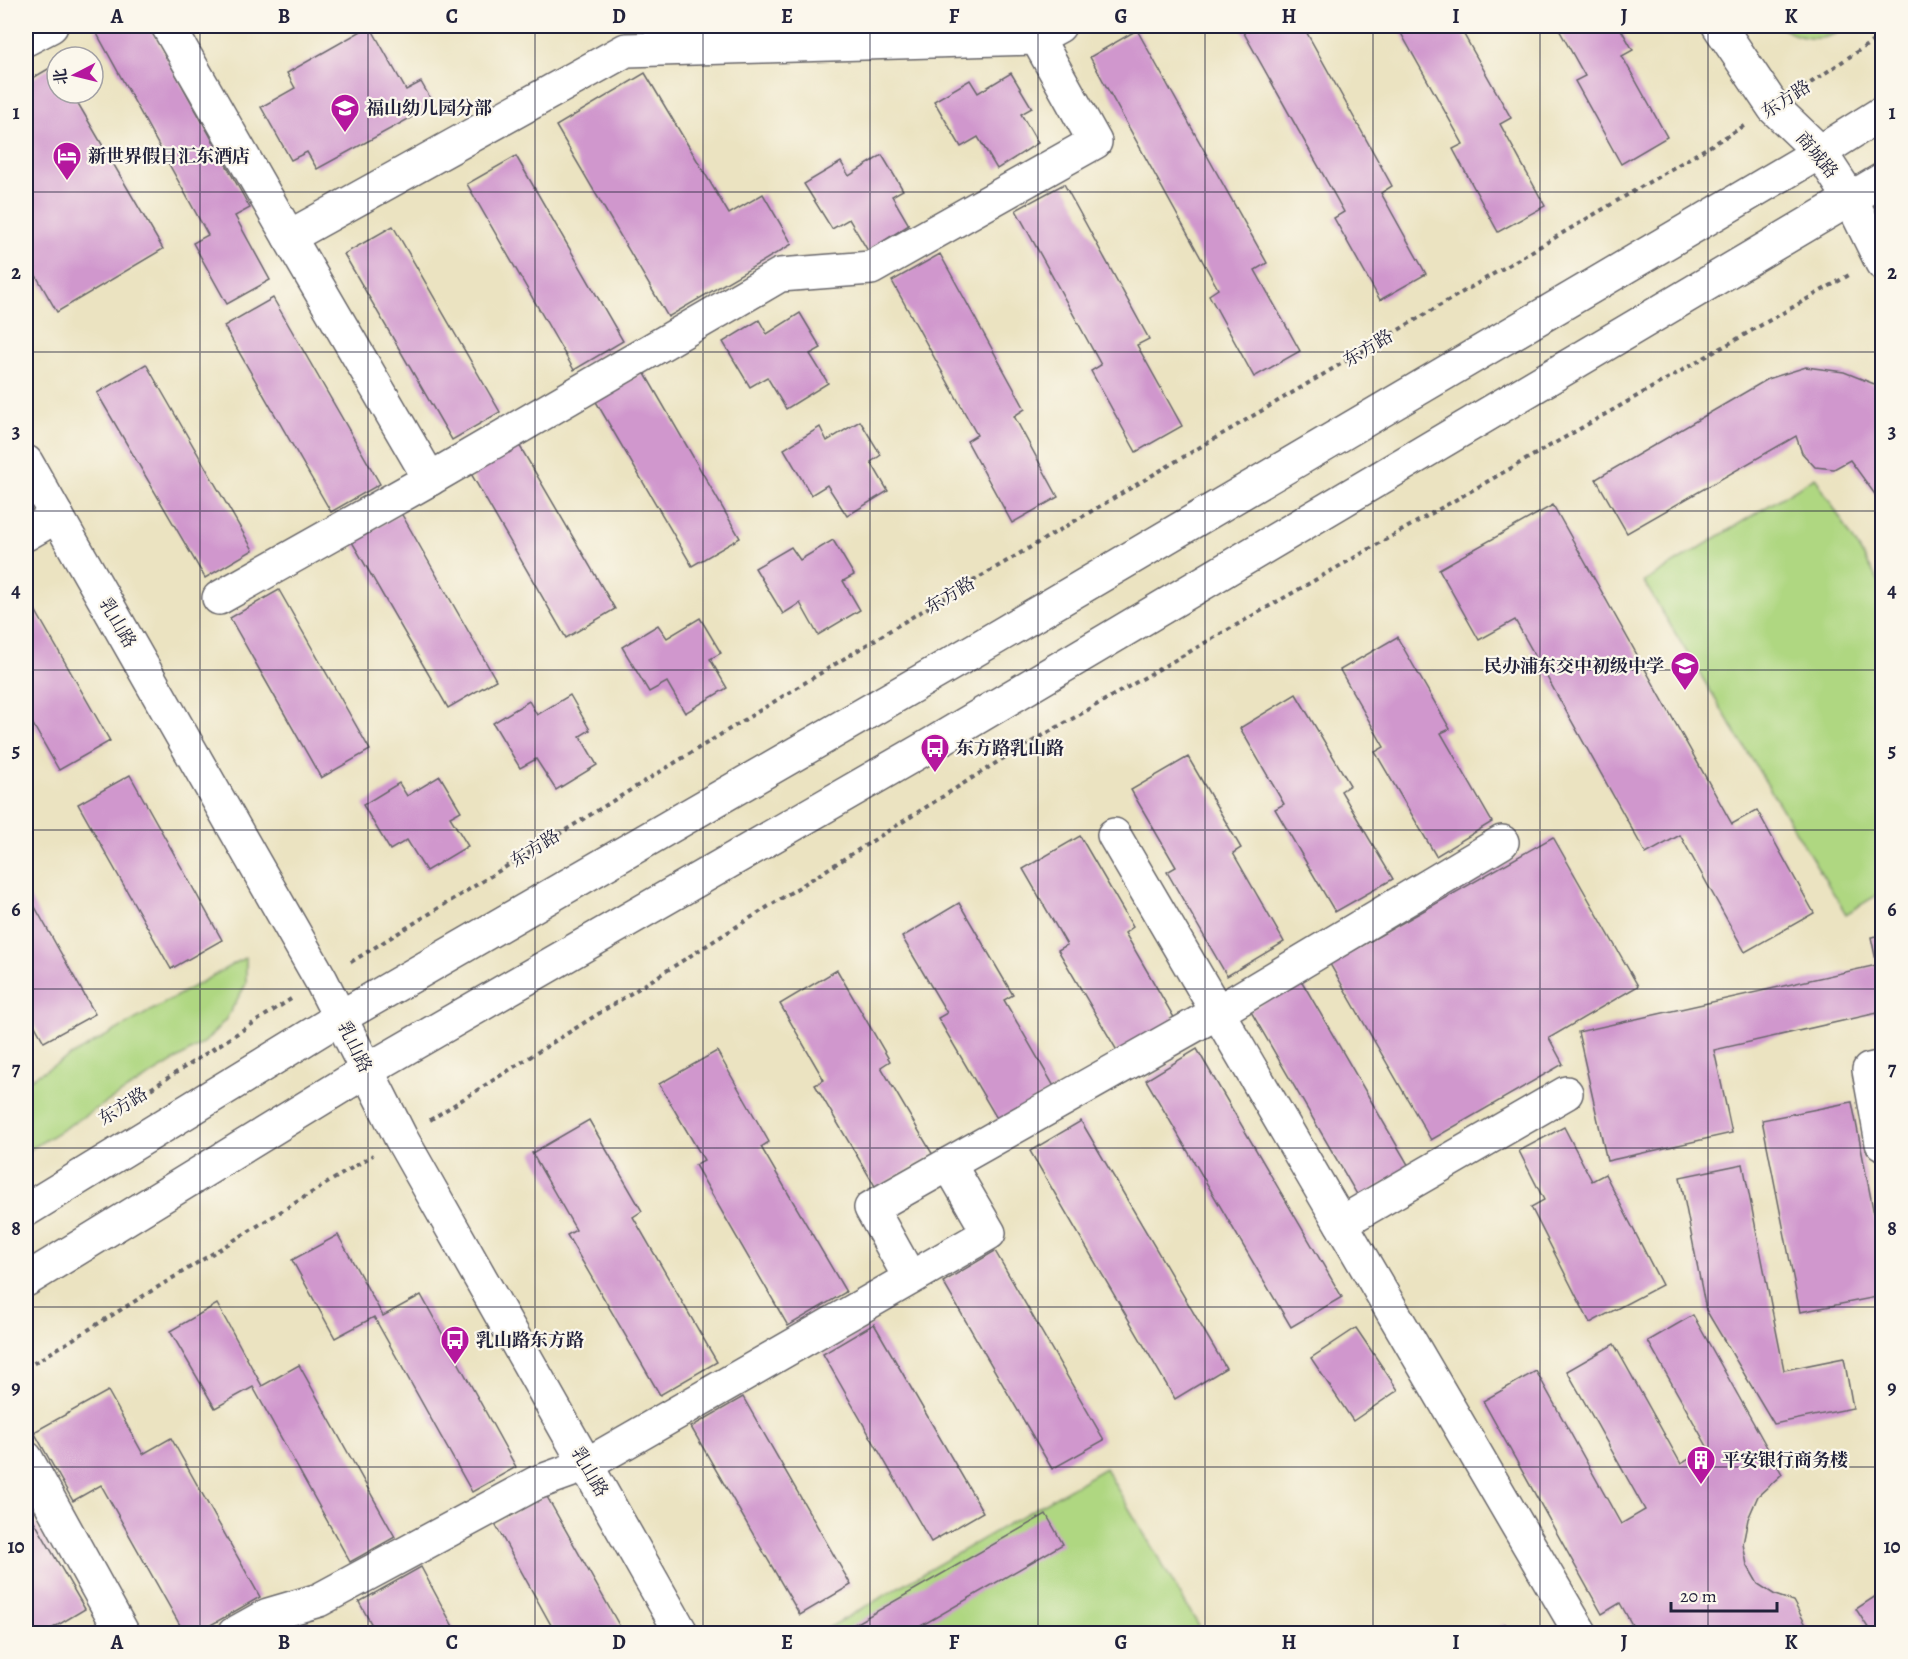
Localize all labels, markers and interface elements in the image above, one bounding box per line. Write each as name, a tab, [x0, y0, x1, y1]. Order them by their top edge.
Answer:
text: A	[110, 3, 124, 30]
text: B	[278, 3, 290, 30]
text: C	[446, 3, 458, 30]
text: D	[612, 3, 626, 30]
text: E	[781, 3, 793, 30]
text: F	[949, 3, 960, 30]
text: G	[1114, 3, 1128, 30]
text: H	[1282, 3, 1297, 30]
text: I	[1452, 3, 1460, 30]
text: J	[1621, 3, 1628, 30]
text: K	[1784, 3, 1798, 30]
north arrow	[45, 45, 105, 105]
text: 北	[49, 67, 73, 86]
street label: 东方路	[1757, 74, 1815, 124]
school or university icon: 福山幼儿园分部	[329, 92, 361, 134]
place label: 福山幼儿园分部	[366, 96, 492, 120]
text: 1	[12, 99, 20, 126]
text: 1	[1888, 99, 1896, 126]
street label: 商城路	[1790, 127, 1844, 183]
hotel icon: 新世界假日汇东酒店	[51, 140, 83, 182]
place label: 新世界假日汇东酒店	[88, 144, 250, 168]
text: 2	[11, 259, 21, 286]
text: 2	[1887, 259, 1897, 286]
street label: 东方路	[1339, 324, 1397, 372]
text: 3	[12, 418, 20, 445]
text: 3	[1888, 418, 1896, 445]
street label: 东方路	[921, 571, 979, 619]
text: 4	[11, 577, 21, 604]
text: 4	[1887, 577, 1897, 604]
street label: 乳山路	[94, 594, 142, 652]
school or university icon: 民办浦东交中初级中学	[1669, 650, 1701, 692]
place label: 民办浦东交中初级中学	[1484, 654, 1664, 678]
bus stop icon: 东方路乳山路	[919, 732, 951, 774]
place label: 东方路乳山路	[956, 736, 1064, 760]
text: 5	[12, 737, 20, 764]
text: 5	[1888, 737, 1896, 764]
street label: 东方路	[506, 824, 564, 872]
text: 6	[11, 896, 21, 923]
text: 6	[1887, 896, 1897, 923]
street label: 乳山路	[332, 1017, 378, 1077]
text: 7	[12, 1055, 21, 1082]
text: 7	[1888, 1055, 1897, 1082]
street label: 东方路	[94, 1082, 152, 1130]
text: 8	[11, 1215, 21, 1242]
text: 8	[1887, 1215, 1897, 1242]
bus stop icon: 乳山路东方路	[439, 1324, 471, 1366]
place label: 乳山路东方路	[476, 1328, 584, 1352]
text: 9	[11, 1374, 21, 1401]
text: 9	[1887, 1374, 1897, 1401]
street label: 乳山路	[566, 1443, 614, 1501]
building icon: 平安银行商务楼	[1685, 1444, 1717, 1486]
place label: 平安银行商务楼	[1722, 1448, 1848, 1472]
text: 10	[7, 1533, 25, 1560]
text: 10	[1883, 1533, 1901, 1560]
scale bar	[1671, 1575, 1778, 1613]
text: 20 m	[1680, 1584, 1717, 1608]
text: A	[110, 1629, 124, 1656]
text: B	[278, 1629, 290, 1656]
text: C	[446, 1629, 458, 1656]
text: D	[612, 1629, 626, 1656]
text: E	[781, 1629, 793, 1656]
text: F	[949, 1629, 960, 1656]
text: G	[1114, 1629, 1128, 1656]
text: H	[1282, 1629, 1297, 1656]
text: I	[1452, 1629, 1460, 1656]
text: J	[1621, 1629, 1628, 1656]
text: K	[1784, 1629, 1798, 1656]

